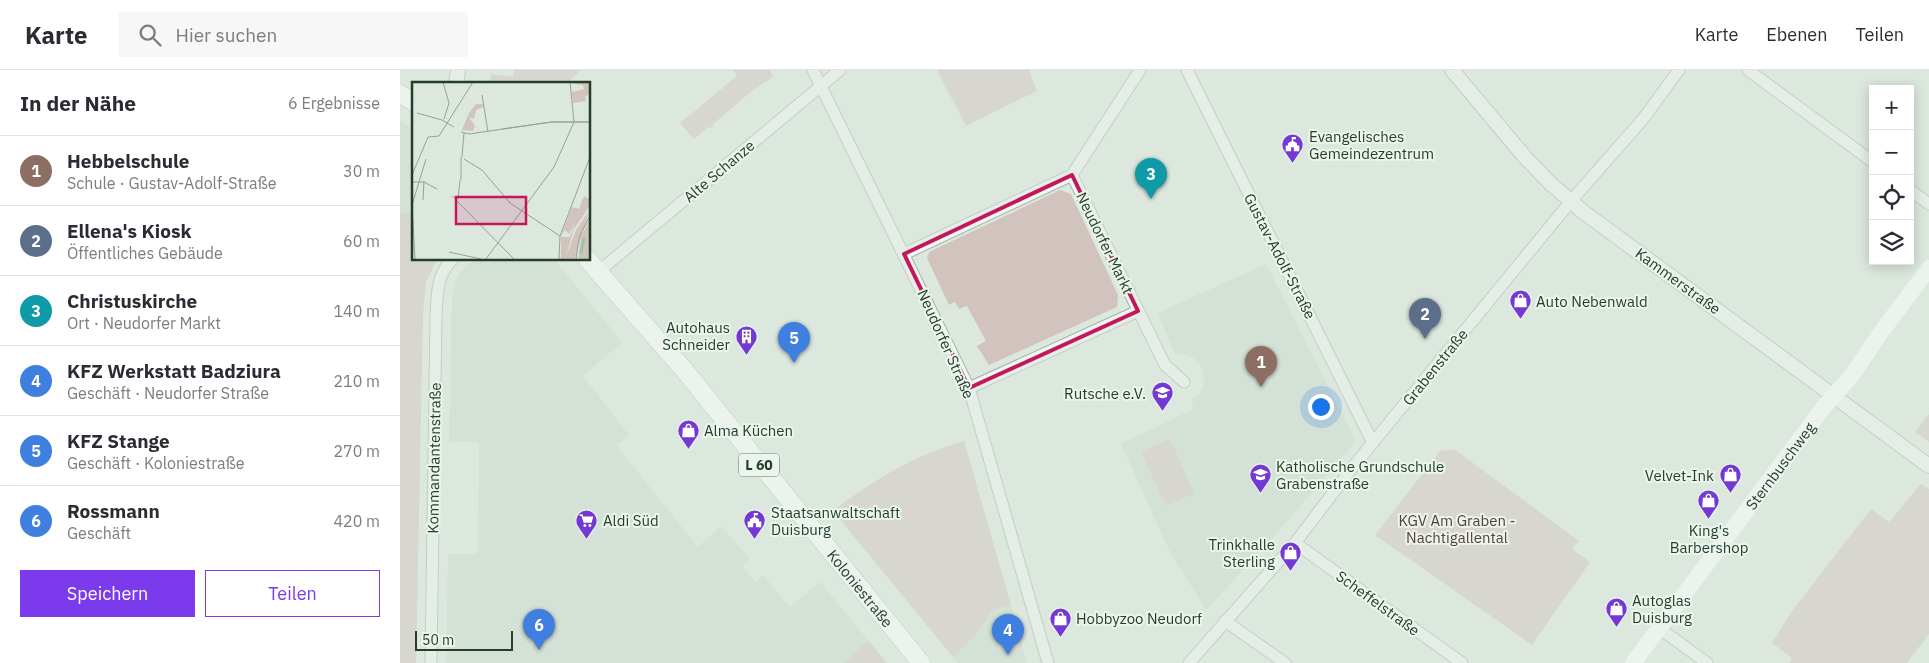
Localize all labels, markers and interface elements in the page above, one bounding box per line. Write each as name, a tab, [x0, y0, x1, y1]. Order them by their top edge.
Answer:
search box	[118, 12, 468, 57]
text: Karte	[25, 19, 88, 51]
icon: search	[136, 21, 164, 49]
text: Hier suchen	[176, 23, 277, 47]
text: Karte	[1695, 23, 1738, 46]
text: Ebenen	[1766, 23, 1827, 46]
text: Teilen	[1855, 23, 1904, 46]
inset map	[412, 82, 590, 260]
map controls	[1869, 85, 1914, 265]
button: +	[1869, 85, 1914, 130]
text: In der Nähe	[20, 89, 136, 117]
text: 6 Ergebnisse	[288, 93, 380, 113]
place label: Evangelisches Gemeindezentrum	[1309, 127, 1434, 163]
button: −	[1869, 130, 1914, 175]
public building icon: Evangelisches Gemeindezentrum	[1281, 133, 1305, 164]
street label: Alte Schanze	[680, 136, 758, 206]
text: Hebbelschule	[67, 149, 189, 173]
pin: 3	[1135, 158, 1167, 199]
text: 1	[31, 161, 41, 181]
text: 30 m	[343, 161, 380, 181]
text: Schule · Gustav-Adolf-Straße	[67, 173, 277, 193]
button: locate	[1869, 175, 1914, 220]
street label: Neudorfer Markt	[1072, 189, 1138, 297]
street label: Gustav-Adolf-Straße	[1240, 190, 1320, 322]
text: Ellena's Kiosk	[67, 219, 192, 243]
button: layers	[1869, 220, 1914, 265]
text: 2	[31, 231, 41, 251]
text: 60 m	[343, 231, 380, 251]
text: Öffentliches Gebäude	[67, 243, 223, 263]
street label: Kammerstraße	[1632, 244, 1724, 318]
street label: Neudorfer Straße	[913, 287, 979, 401]
text: Christuskirche	[67, 289, 197, 313]
shop icon: Auto Nebenwald	[1508, 289, 1532, 320]
place label: Auto Nebenwald	[1536, 292, 1648, 311]
pin: 2	[1409, 298, 1441, 339]
text: 3	[31, 301, 41, 321]
text: 140 m	[333, 301, 380, 321]
text: Ort · Neudorfer Markt	[67, 313, 221, 333]
place label: Autohaus Schneider	[662, 318, 730, 354]
pin: 5	[778, 322, 810, 363]
building icon: Autohaus Schneider	[734, 324, 758, 355]
street label: Grabenstraße	[1398, 325, 1472, 409]
pin: 1	[1245, 346, 1277, 387]
text: KFZ Werkstatt Badziura	[67, 359, 281, 383]
text: 4	[31, 371, 41, 391]
text: 210 m	[333, 371, 380, 391]
school or university icon: Rutsche e.V.	[1150, 381, 1174, 412]
street label: Kommandantenstraße	[423, 382, 445, 534]
text: Geschäft · Neudorfer Straße	[67, 383, 269, 403]
place label: Rutsche e.V.	[1064, 384, 1146, 403]
your location	[1308, 394, 1334, 420]
shop icon: Alma Küchen	[676, 418, 700, 449]
street label: Sternbuschweg	[1741, 418, 1819, 513]
place label: Alma Küchen	[704, 421, 793, 440]
text: KFZ Stange	[67, 429, 170, 453]
text: 5	[31, 441, 41, 461]
text: 270 m	[333, 441, 380, 461]
text: Geschäft · Koloniestraße	[67, 453, 245, 473]
road number: L 60	[739, 454, 779, 476]
place label: Katholische Grundschule Grabenstraße	[1276, 457, 1444, 493]
school or university icon: Katholische Grundschule Grabenstraße	[1248, 463, 1272, 494]
shop icon: Velvet-Ink	[1718, 463, 1742, 494]
place label: Velvet-Ink	[1645, 466, 1714, 485]
shop icon: King's Barbershop	[1697, 489, 1721, 520]
text: Rossmann	[67, 499, 160, 523]
place label: Staatsanwaltschaft Duisburg	[771, 503, 900, 539]
supermarket icon: Aldi Süd	[575, 508, 599, 539]
public building icon: Staatsanwaltschaft Duisburg	[743, 509, 767, 540]
text: 6	[31, 511, 41, 531]
text: 420 m	[333, 511, 380, 531]
place label: Aldi Süd	[603, 511, 659, 530]
park label: KGV Am Graben - Nachtigallental	[1398, 511, 1516, 547]
place label: King's Barbershop	[1670, 521, 1748, 557]
text: Geschäft	[67, 523, 131, 543]
place label: Trinkhalle Sterling	[1209, 535, 1275, 571]
shop icon: Trinkhalle Sterling	[1279, 541, 1303, 572]
street label: Koloniestraße	[823, 545, 898, 631]
street label: Scheffelstraße	[1332, 566, 1424, 640]
button: Speichern	[20, 570, 195, 617]
button: Teilen	[205, 570, 380, 617]
place label: Autoglas Duisburg	[1632, 591, 1692, 627]
shop icon: Autoglas Duisburg	[1604, 597, 1628, 628]
shop icon: Hobbyzoo Neudorf	[1048, 606, 1072, 637]
pin: 6	[523, 609, 555, 650]
place label: Hobbyzoo Neudorf	[1076, 609, 1202, 628]
pin: 4	[992, 614, 1024, 655]
scale bar	[415, 628, 512, 651]
text: 50 m	[422, 631, 454, 649]

